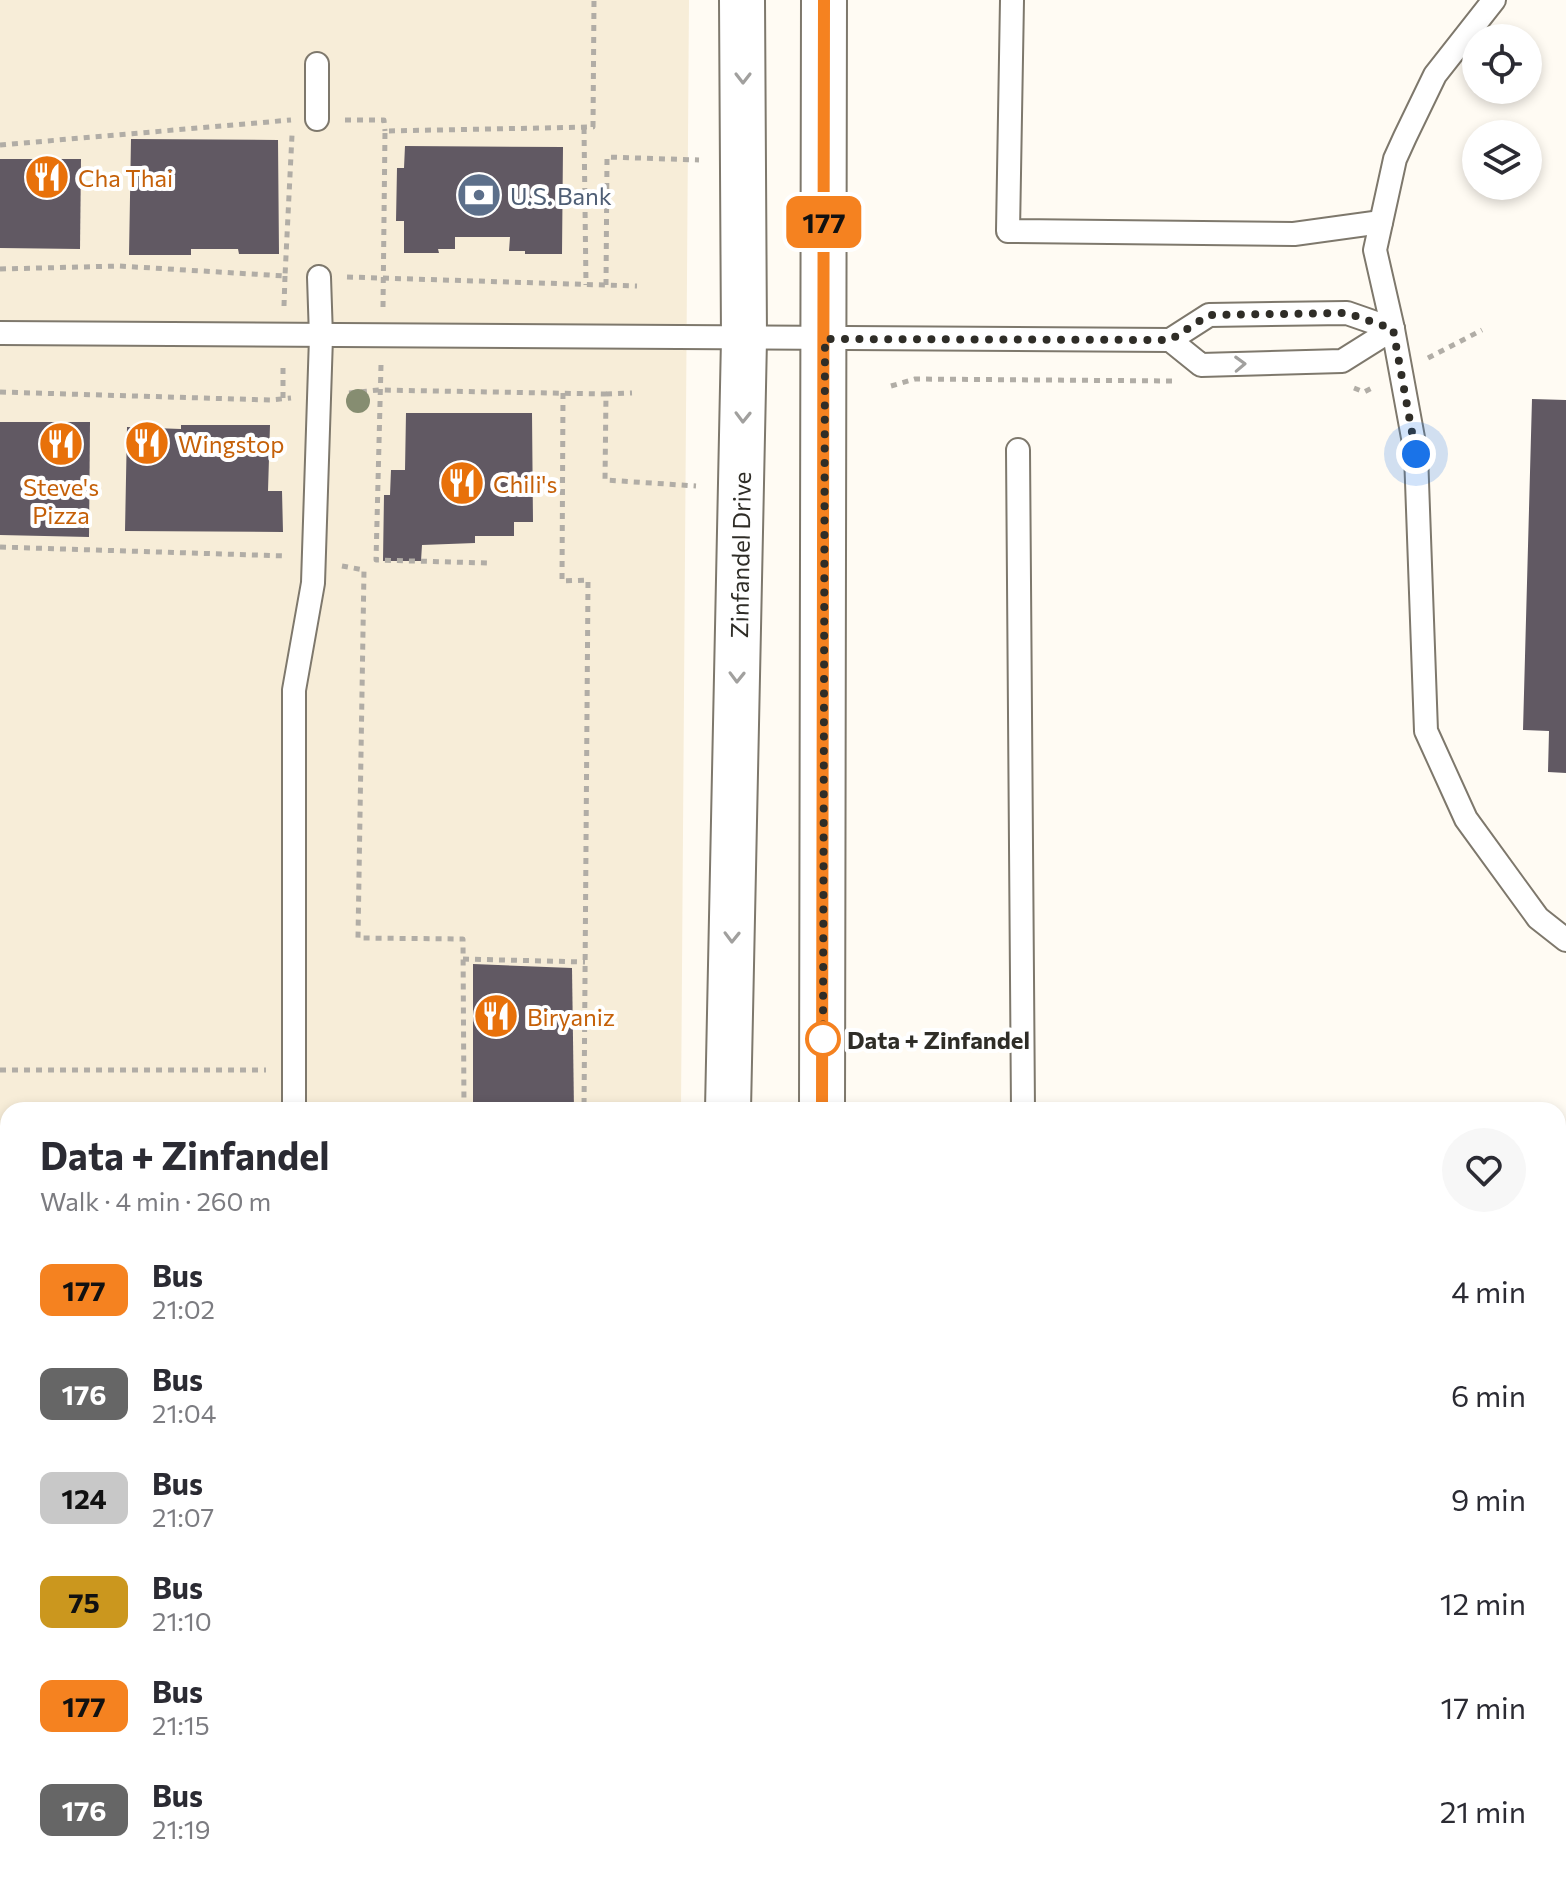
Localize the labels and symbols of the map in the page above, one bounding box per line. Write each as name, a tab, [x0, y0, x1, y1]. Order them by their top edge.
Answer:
one-way arrow	[734, 72, 751, 85]
restaurant icon: Cha Thai	[23, 153, 71, 201]
place label: Cha Thai	[78, 163, 173, 192]
bank icon: U.S. Bank	[455, 171, 503, 219]
place label: U.S. Bank	[510, 181, 612, 210]
line badge: 177	[778, 196, 870, 248]
one-way arrow	[1234, 355, 1247, 373]
one-way arrow	[734, 411, 752, 424]
restaurant icon: Wingstop	[123, 419, 171, 467]
restaurant icon: Steve's Pizza	[37, 420, 85, 468]
place label: Wingstop	[178, 429, 284, 458]
your location	[1396, 434, 1436, 474]
restaurant icon: Chili's	[438, 459, 486, 507]
place label: Chili's	[493, 469, 557, 498]
street label: Zinfandel Drive	[724, 471, 756, 639]
place label: Steve's Pizza	[23, 472, 99, 529]
one-way arrow	[729, 671, 746, 684]
one-way arrow	[723, 931, 741, 944]
restaurant icon: Biryaniz	[472, 992, 520, 1040]
place label: Biryaniz	[527, 1002, 615, 1031]
marker: Data + Zinfandel	[806, 1022, 840, 1056]
place label: Data + Zinfandel	[847, 1025, 1030, 1054]

